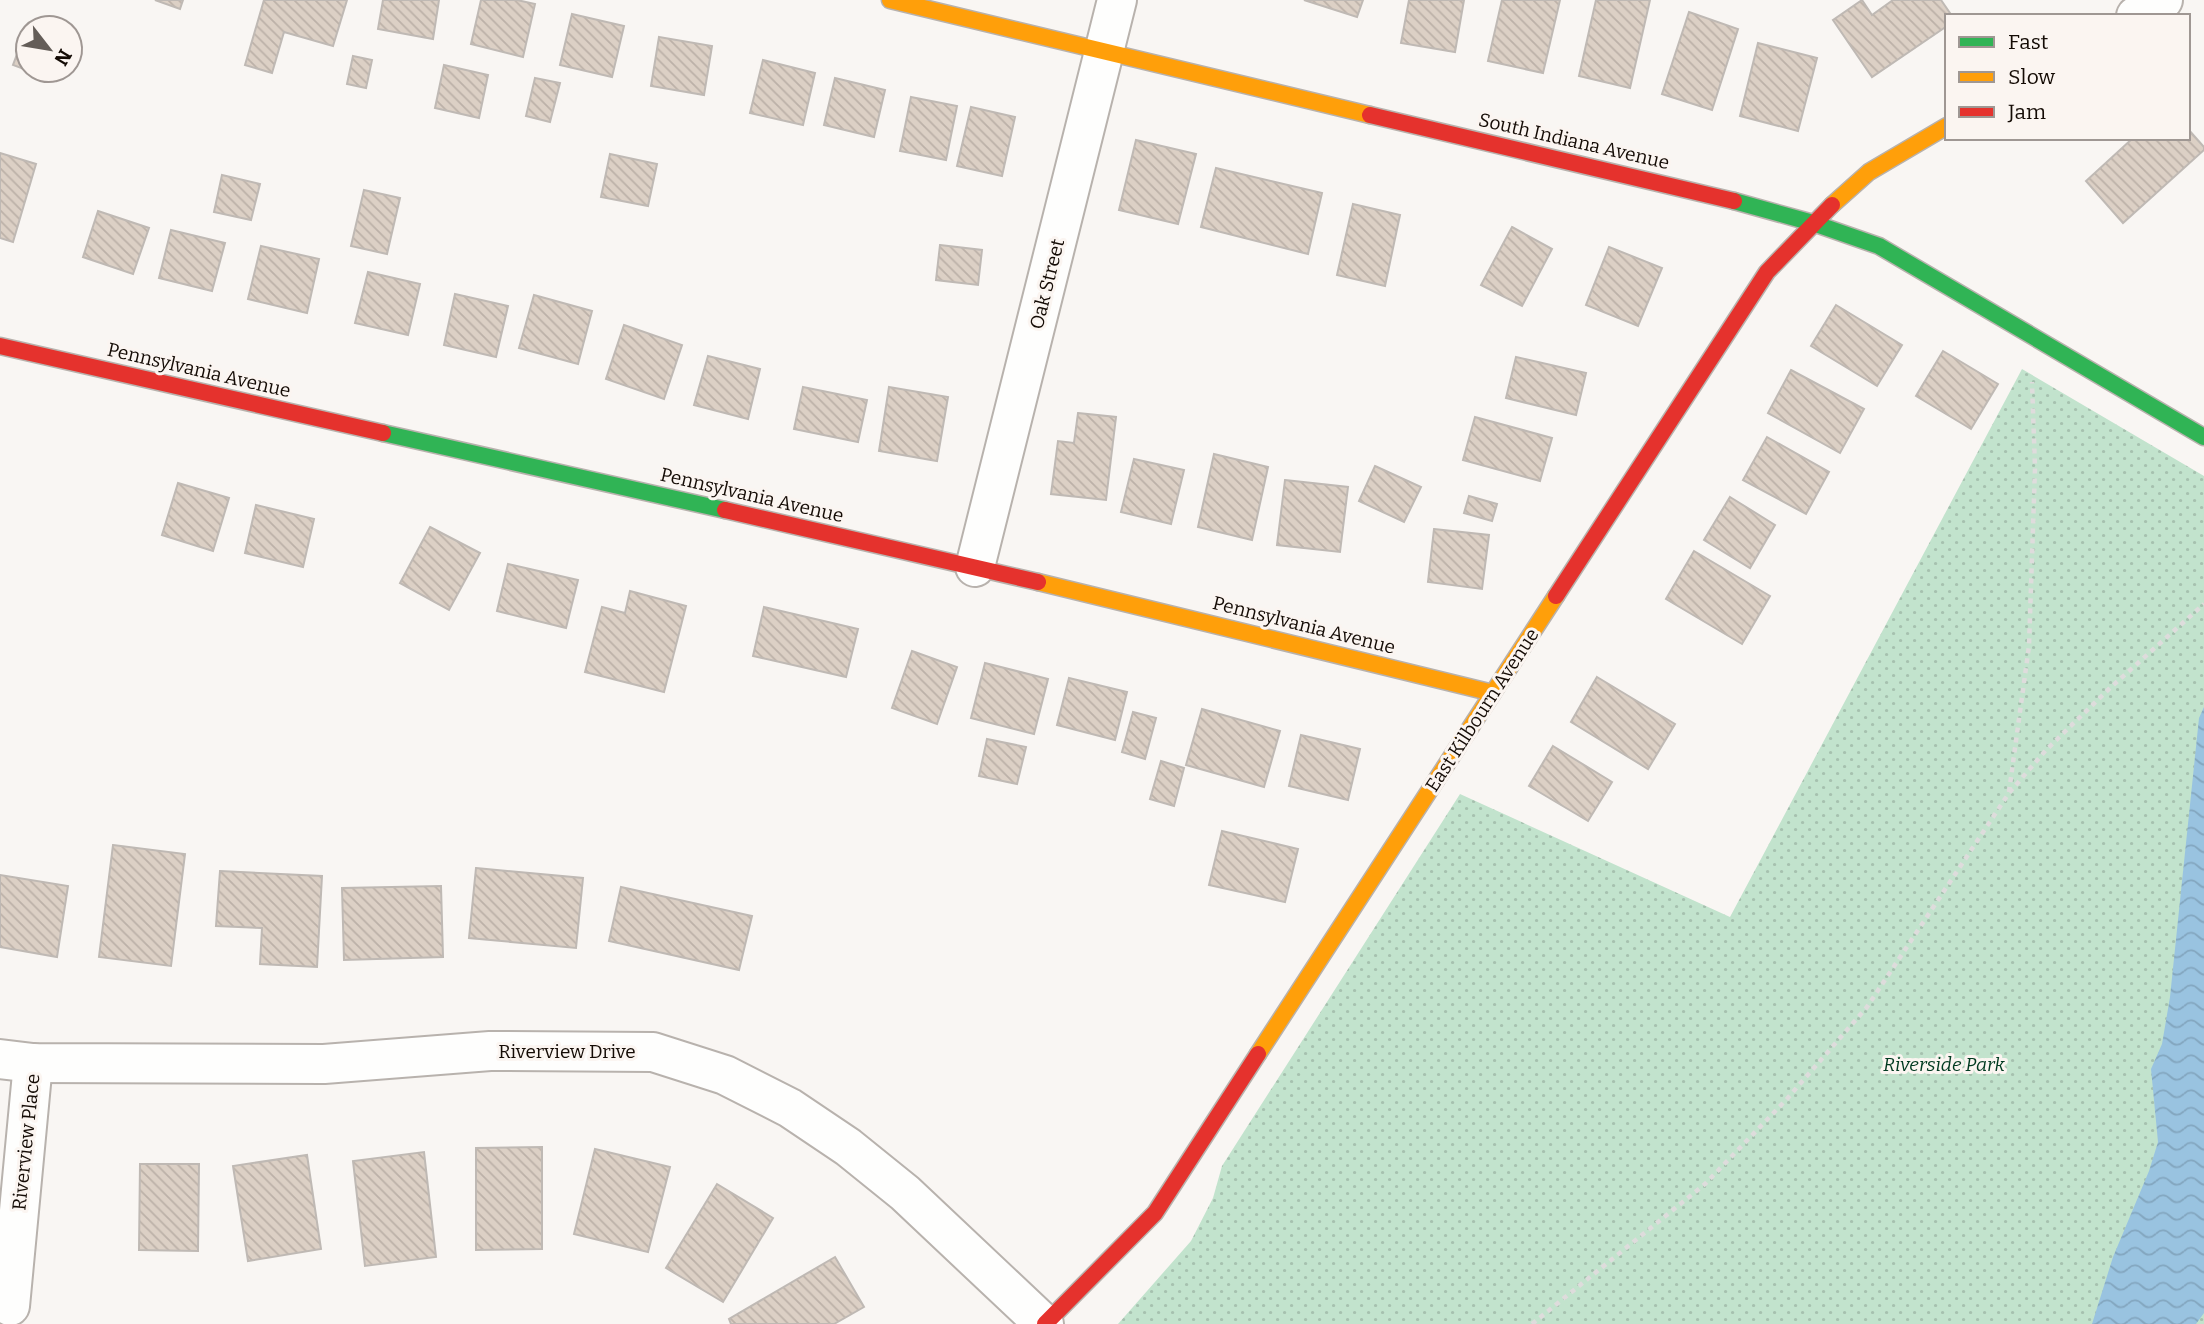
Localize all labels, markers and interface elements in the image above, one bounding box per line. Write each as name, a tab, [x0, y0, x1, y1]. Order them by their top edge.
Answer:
north arrow	[14, 14, 84, 84]
legend	[1945, 14, 2190, 140]
text: Fast	[2008, 29, 2049, 55]
text: N	[49, 45, 77, 70]
text: Slow	[2008, 64, 2055, 90]
text: Jam	[2007, 99, 2046, 125]
street label: South Indiana Avenue	[1476, 108, 1672, 174]
street label: Oak Street	[1025, 236, 1069, 332]
street label: Pennsylvania Avenue	[105, 338, 293, 402]
street label: Pennsylvania Avenue	[658, 463, 846, 527]
street label: Pennsylvania Avenue	[1210, 591, 1398, 659]
street label: East Kilbourn Avenue	[1421, 624, 1543, 796]
street label: Riverview Drive	[498, 1040, 636, 1063]
park label: Riverside Park	[1883, 1053, 2006, 1076]
street label: Riverview Place	[7, 1073, 45, 1211]

